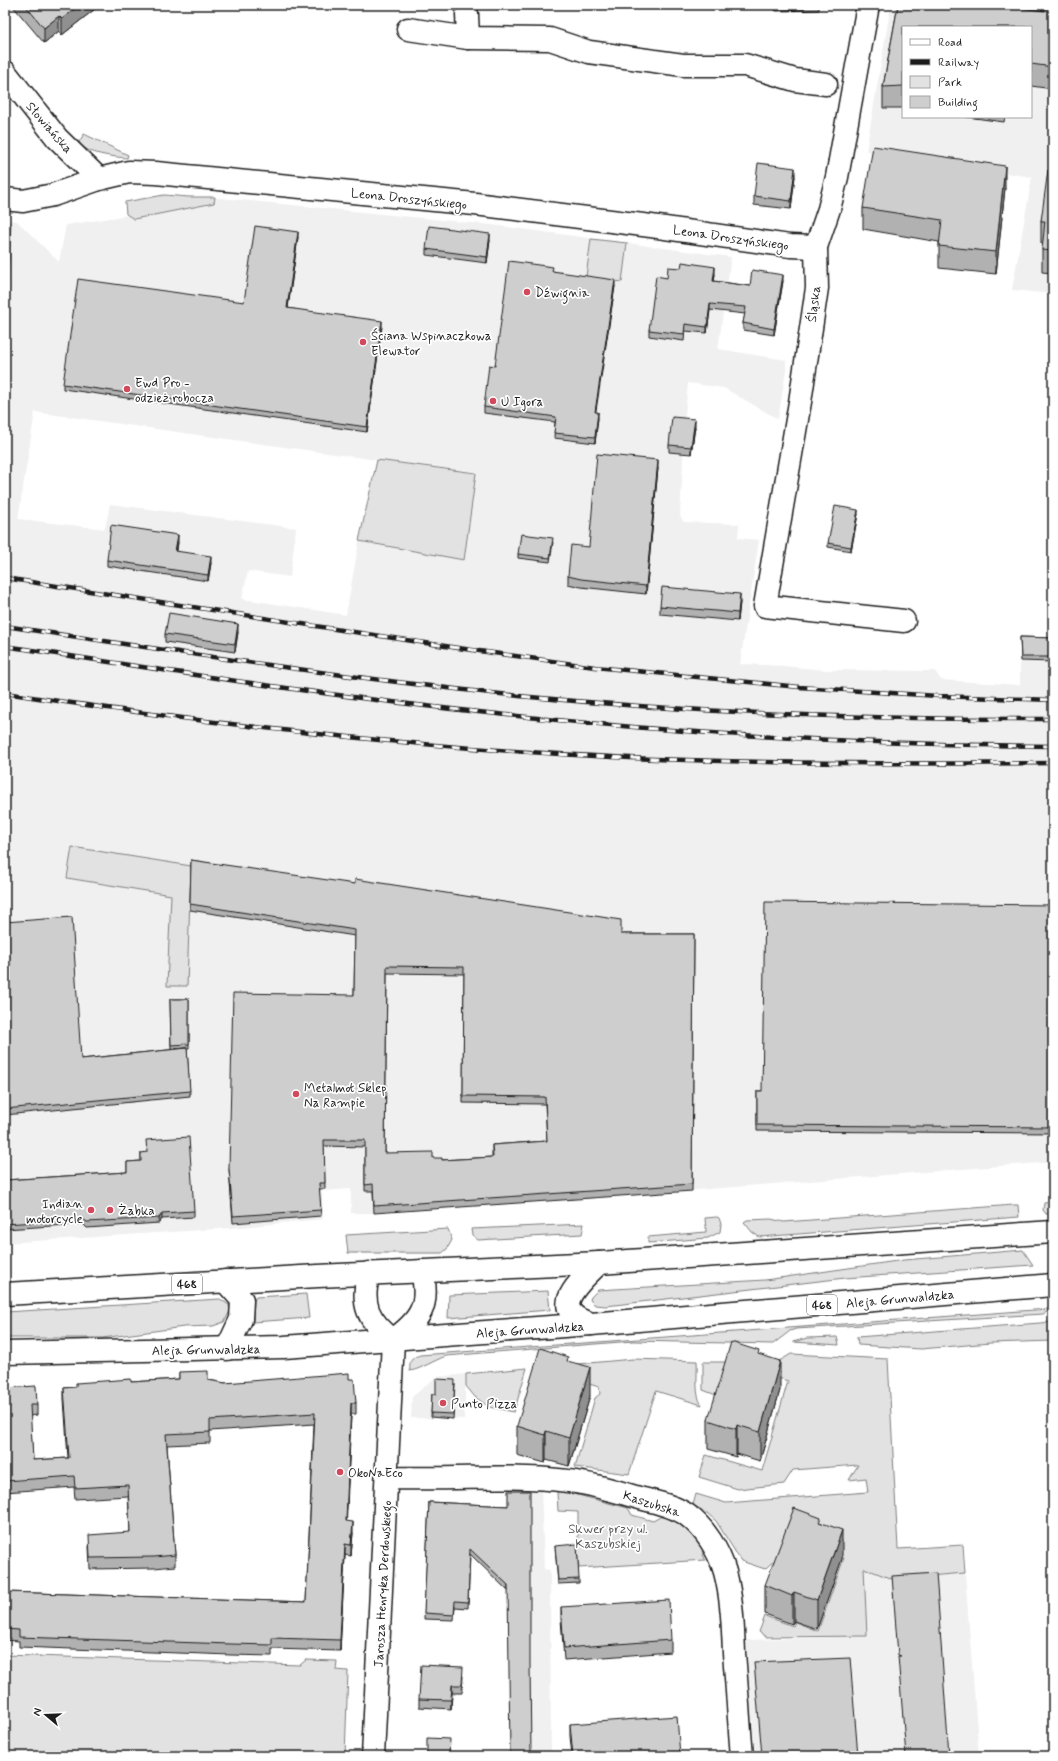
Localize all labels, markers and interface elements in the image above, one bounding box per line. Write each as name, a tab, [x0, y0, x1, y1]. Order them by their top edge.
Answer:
legend	[902, 26, 1032, 118]
text: Road	[938, 35, 962, 51]
text: Railway	[938, 55, 980, 71]
text: Park	[938, 75, 962, 91]
text: Building	[938, 95, 978, 112]
street label: Słowiańska	[22, 99, 76, 158]
street label: Leona Droszyńskiego	[350, 185, 468, 215]
street label: Leona Droszyńskiego	[672, 222, 790, 256]
place label: Dźwignia	[535, 285, 590, 304]
street label: Śląska	[803, 285, 825, 323]
marker: Dźwignia	[522, 287, 532, 297]
place label: Ściana Wspinaczkowa Elewator	[371, 327, 492, 360]
marker: Ściana Wspinaczkowa Elewator	[358, 337, 368, 347]
place label: Ewd Pro - odzież robocza	[135, 375, 214, 407]
marker: Ewd Pro - odzież robocza	[122, 384, 132, 394]
place label: U Igora	[501, 394, 544, 411]
marker: U Igora	[488, 396, 498, 406]
place label: Metalmot Sklep Na Rampie	[304, 1080, 386, 1112]
marker: Metalmot Sklep Na Rampie	[291, 1089, 301, 1099]
place label: Indian motorcycle	[26, 1196, 83, 1228]
place label: Żabka	[118, 1203, 155, 1220]
marker: Indian motorcycle	[86, 1205, 96, 1215]
marker: Żabka	[105, 1205, 115, 1215]
road number: 468	[172, 1274, 202, 1294]
street label: Aleja Grunwaldzka	[845, 1286, 955, 1313]
road number: 468	[807, 1295, 837, 1315]
street label: Aleja Grunwaldzka	[475, 1318, 585, 1343]
street label: Aleja Grunwaldzka	[152, 1341, 261, 1360]
place label: Punto Pizza	[451, 1396, 518, 1413]
marker: Punto Pizza	[438, 1398, 448, 1408]
place label: OkoNaEco	[348, 1465, 403, 1482]
marker: OkoNaEco	[335, 1467, 345, 1477]
street label: Kaszubska	[621, 1487, 683, 1522]
street label: Jarosza Henryka Derdowskiego	[371, 1500, 398, 1668]
park label: Skwer przy ul. Kaszubskiej	[568, 1521, 648, 1553]
north arrow	[26, 1695, 66, 1735]
text: N	[30, 1706, 45, 1718]

